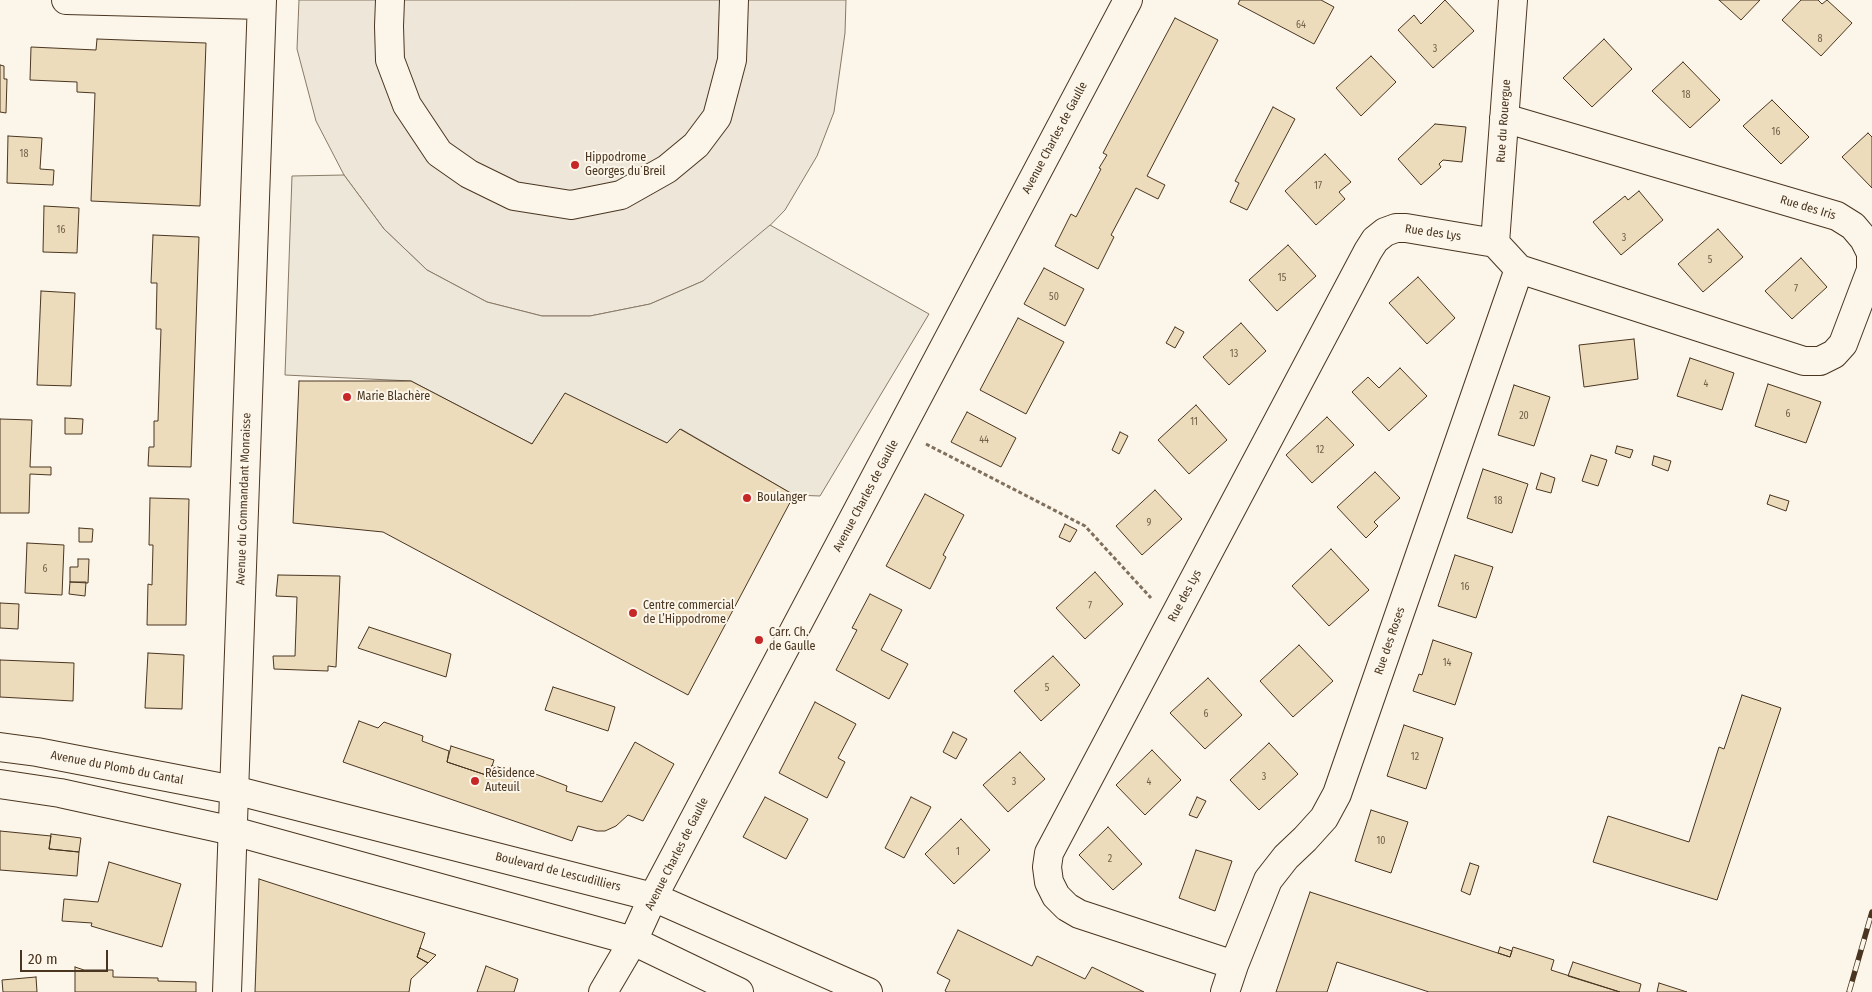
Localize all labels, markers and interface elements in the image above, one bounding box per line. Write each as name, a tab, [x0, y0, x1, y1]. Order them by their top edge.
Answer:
house number: 64	[1296, 19, 1306, 31]
house number: 8	[1818, 33, 1822, 45]
house number: 3	[1433, 43, 1437, 55]
street label: Rue du Rouergue	[1494, 79, 1514, 163]
street label: Avenue Charles de Gaulle	[1019, 80, 1091, 196]
house number: 18	[1682, 89, 1690, 101]
house number: 16	[1772, 126, 1780, 138]
house number: 18	[20, 148, 28, 160]
place label: Hippodrome Georges du Breil	[585, 151, 666, 179]
marker: Hippodrome Georges du Breil	[569, 159, 581, 171]
house number: 17	[1314, 180, 1322, 192]
street label: Rue des Iris	[1778, 193, 1838, 223]
street label: Rue des Lys	[1404, 222, 1462, 244]
house number: 16	[57, 224, 65, 236]
house number: 3	[1622, 232, 1626, 244]
house number: 5	[1708, 254, 1712, 266]
house number: 15	[1278, 272, 1286, 284]
house number: 7	[1794, 283, 1798, 295]
house number: 50	[1049, 291, 1059, 303]
house number: 13	[1230, 348, 1238, 360]
house number: 4	[1704, 378, 1708, 390]
place label: Marie Blachère	[357, 390, 430, 404]
marker: Marie Blachère	[341, 391, 353, 403]
house number: 6	[1786, 408, 1790, 420]
house number: 20	[1519, 410, 1529, 422]
street label: Avenue du Commandant Monraisse	[234, 413, 254, 585]
house number: 11	[1190, 416, 1198, 428]
house number: 44	[979, 434, 989, 446]
street label: Avenue Charles de Gaulle	[830, 438, 902, 554]
house number: 12	[1316, 444, 1324, 456]
place label: Boulanger	[757, 491, 807, 505]
marker: Boulanger	[741, 492, 753, 504]
house number: 18	[1494, 495, 1502, 507]
house number: 9	[1147, 517, 1151, 529]
house number: 6	[43, 563, 47, 575]
street label: Rue des Lys	[1165, 568, 1205, 624]
house number: 16	[1461, 581, 1469, 593]
place label: Centre commercial de L’Hippodrome	[643, 599, 734, 627]
house number: 7	[1088, 600, 1092, 612]
street label: Rue des Roses	[1372, 605, 1408, 677]
marker: Centre commercial de L’Hippodrome	[627, 607, 639, 619]
place label: Carr. Ch. de Gaulle	[769, 626, 815, 654]
marker: Carr. Ch. de Gaulle	[753, 634, 765, 646]
house number: 14	[1443, 657, 1451, 669]
house number: 5	[1045, 682, 1049, 694]
house number: 6	[1204, 708, 1208, 720]
street label: Avenue du Plomb du Cantal	[49, 748, 185, 788]
house number: 12	[1411, 751, 1419, 763]
place label: Résidence Auteuil	[485, 767, 535, 795]
house number: 3	[1262, 771, 1266, 783]
marker: Résidence Auteuil	[469, 775, 481, 787]
house number: 3	[1012, 776, 1016, 788]
house number: 4	[1147, 776, 1151, 788]
street label: Avenue Charles de Gaulle	[642, 795, 712, 913]
house number: 10	[1376, 835, 1386, 847]
house number: 1	[956, 846, 960, 858]
street label: Boulevard de Lescudilliers	[494, 849, 622, 895]
house number: 2	[1108, 853, 1112, 865]
scale bar	[22, 940, 110, 972]
text: 20 m	[28, 950, 58, 968]

